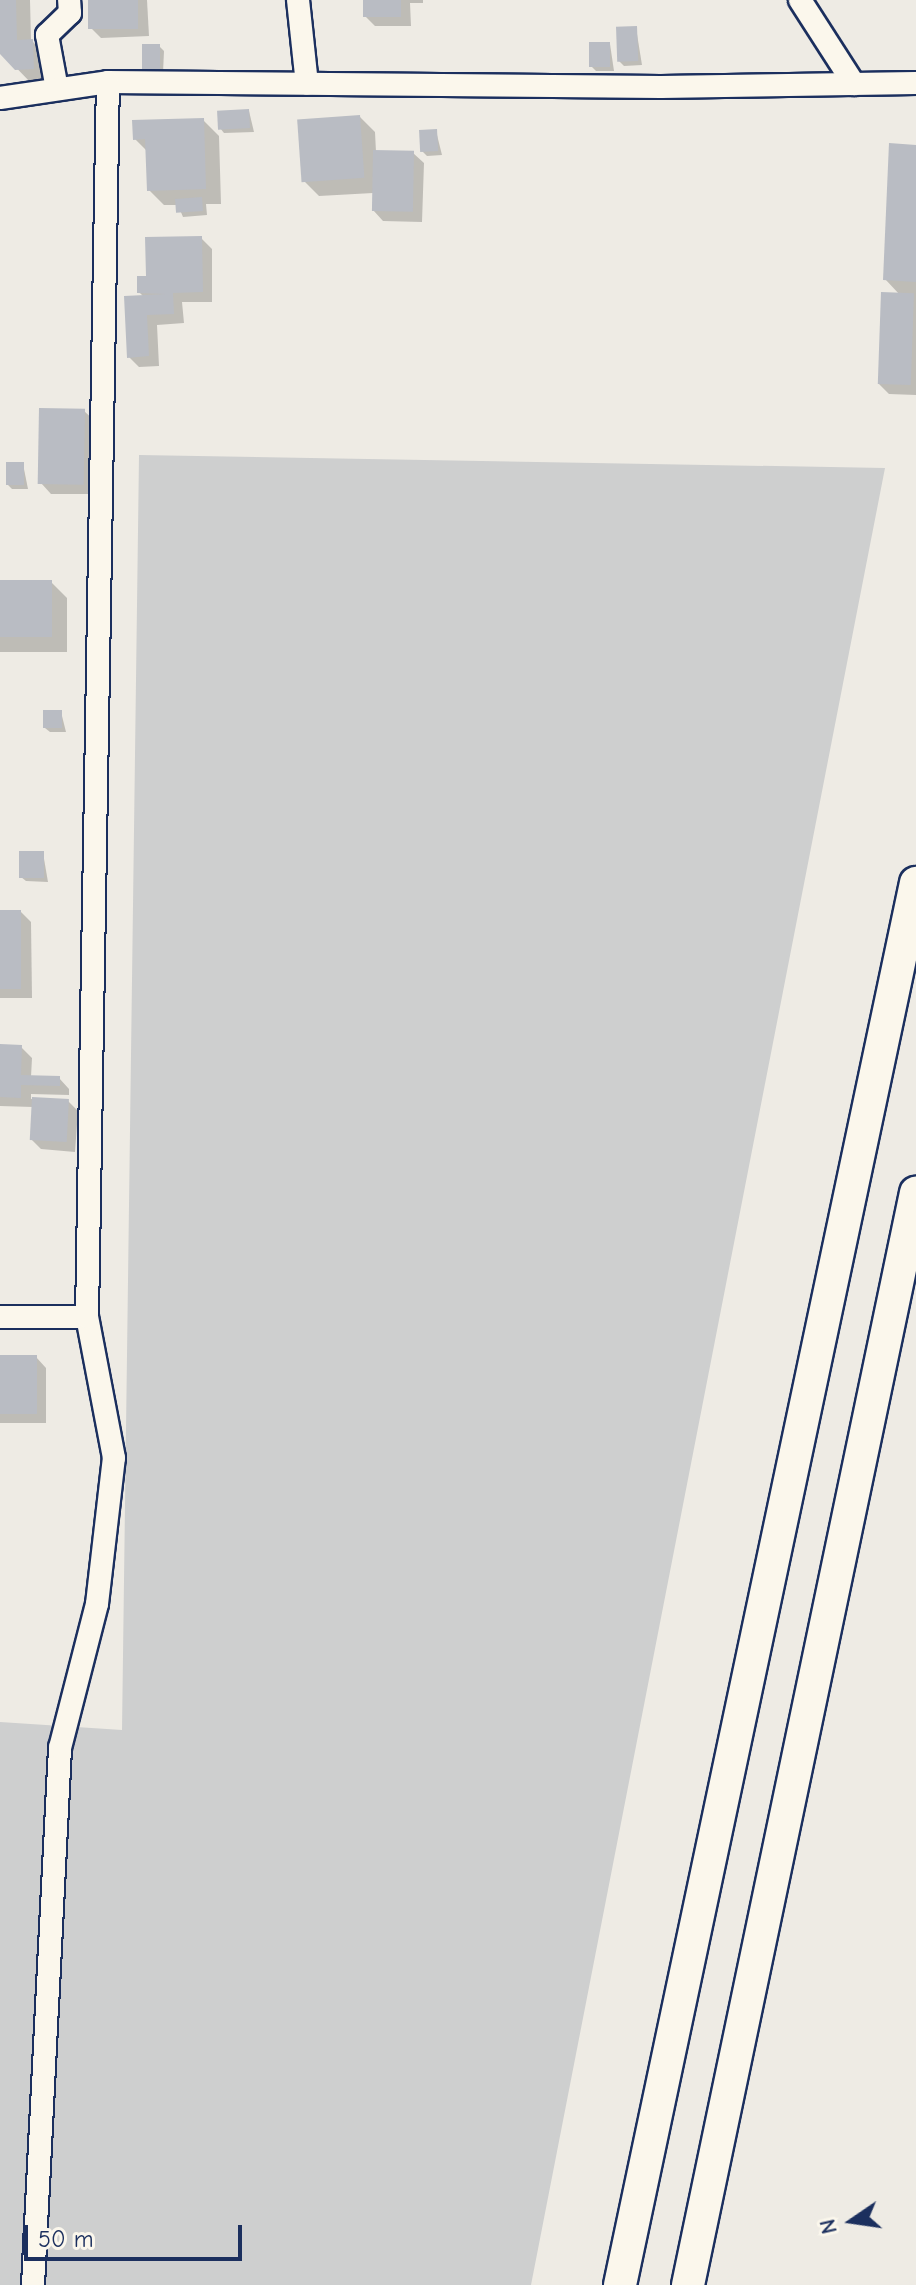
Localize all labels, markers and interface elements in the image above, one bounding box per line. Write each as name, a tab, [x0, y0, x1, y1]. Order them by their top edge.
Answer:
north arrow	[812, 2181, 892, 2261]
scale bar	[28, 2209, 246, 2259]
text: N	[814, 2216, 843, 2236]
text: 50 m	[38, 2225, 94, 2253]

